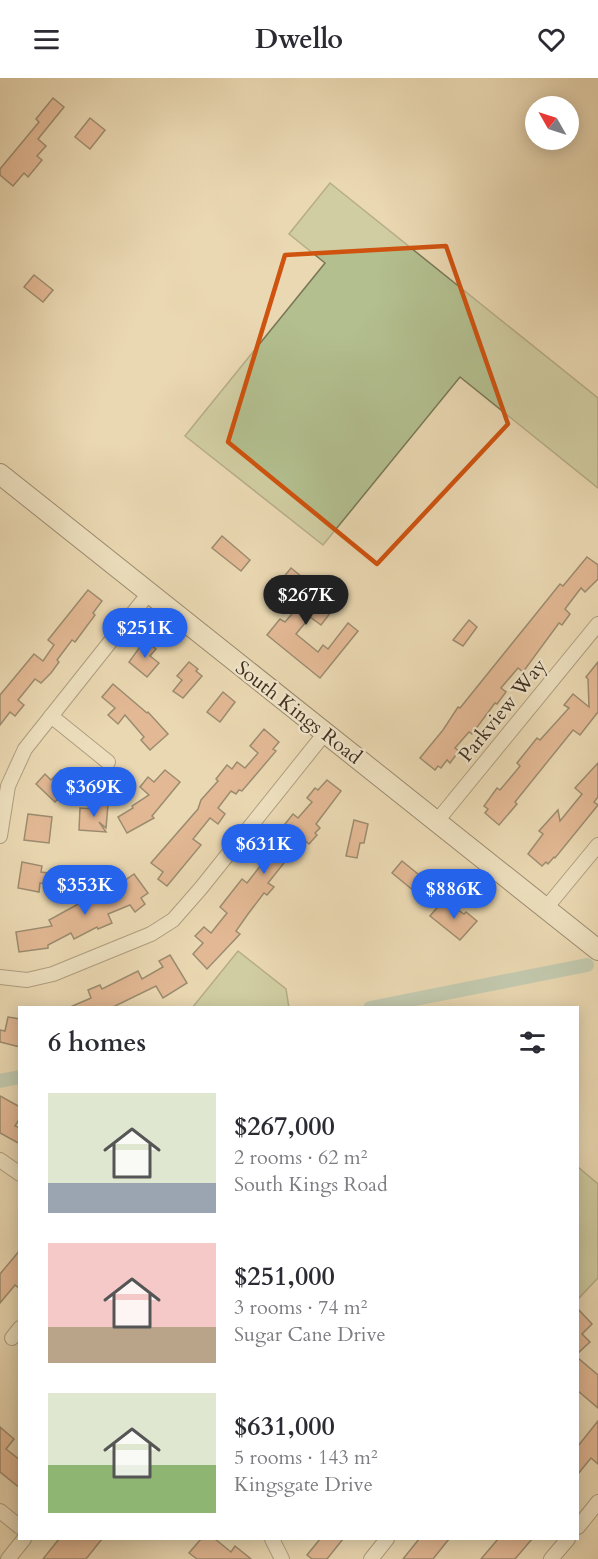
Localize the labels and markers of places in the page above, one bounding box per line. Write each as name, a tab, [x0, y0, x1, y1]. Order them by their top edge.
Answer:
pin: $267K	[264, 575, 348, 626]
pin: $251K	[103, 608, 187, 659]
pin: $369K	[52, 767, 136, 818]
pin: $631K	[222, 824, 306, 875]
pin: $353K	[43, 865, 127, 916]
pin: $886K	[412, 869, 496, 920]

